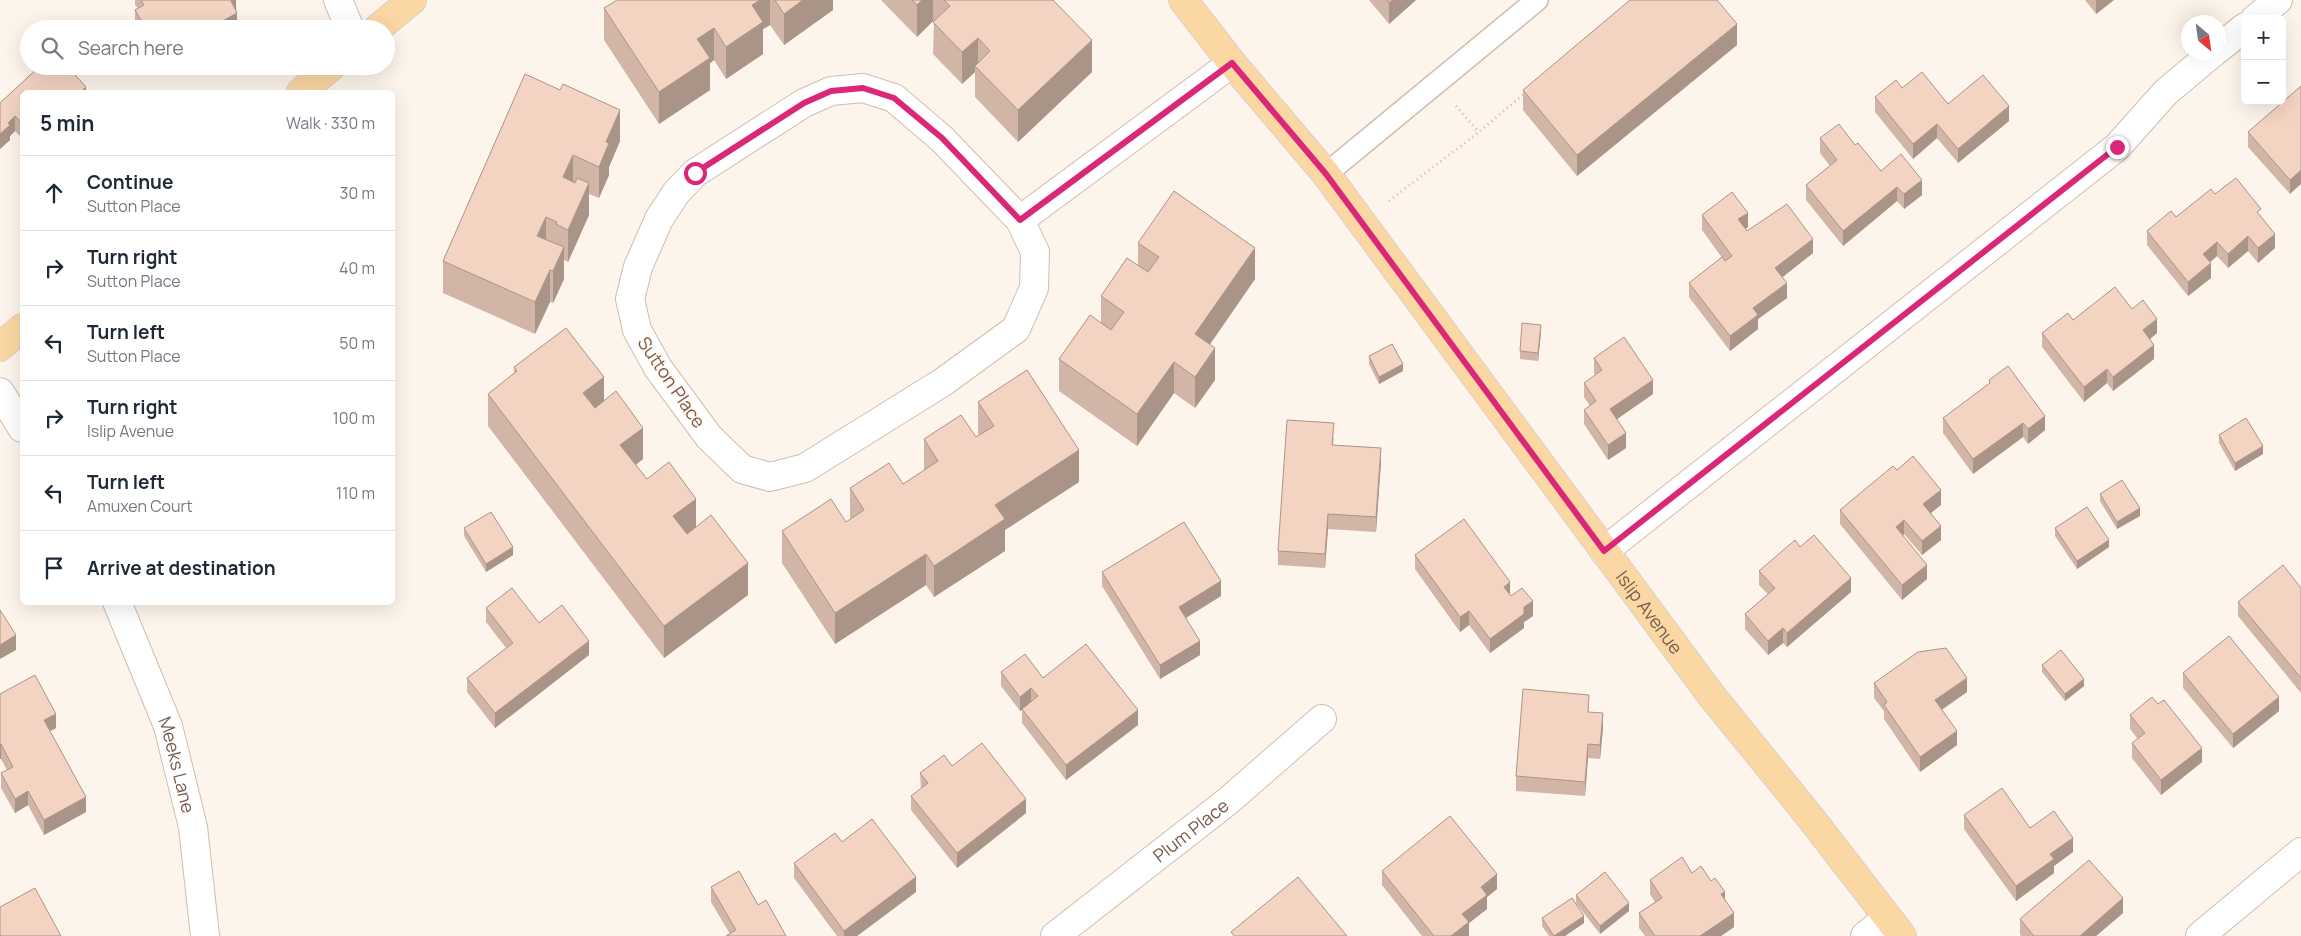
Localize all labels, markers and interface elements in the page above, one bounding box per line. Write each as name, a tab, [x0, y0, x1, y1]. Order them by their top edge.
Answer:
north arrow	[2181, 15, 2226, 60]
map controls	[2241, 15, 2286, 105]
button: +	[2241, 15, 2286, 60]
search box	[20, 20, 395, 75]
icon: search	[38, 34, 66, 62]
text: Search here	[78, 35, 184, 61]
button: −	[2241, 60, 2286, 105]
text: 5 min	[40, 109, 94, 137]
text: Walk · 330 m	[286, 112, 375, 134]
route end	[2106, 136, 2129, 159]
route start	[684, 162, 707, 185]
text: Continue	[87, 169, 173, 195]
icon: ahead	[40, 179, 68, 207]
text: 30 m	[340, 182, 375, 204]
text: Sutton Place	[87, 195, 181, 217]
text: Turn right	[87, 244, 177, 270]
icon: right	[40, 254, 68, 282]
text: 40 m	[339, 257, 375, 279]
text: Sutton Place	[87, 270, 181, 292]
text: Turn left	[87, 319, 165, 345]
icon: left	[40, 329, 68, 357]
text: 50 m	[339, 332, 375, 354]
street label: Sutton Place	[633, 332, 711, 432]
text: Sutton Place	[87, 345, 181, 367]
text: Turn right	[87, 394, 177, 420]
icon: right	[40, 404, 68, 432]
text: 100 m	[332, 407, 375, 429]
text: Islip Avenue	[87, 420, 174, 442]
text: Turn left	[87, 469, 165, 495]
icon: left	[40, 479, 68, 507]
text: 110 m	[336, 482, 375, 504]
text: Amuxen Court	[87, 495, 193, 517]
icon: arrive	[40, 554, 68, 582]
text: Arrive at destination	[87, 555, 276, 581]
street label: Islip Avenue	[1611, 566, 1689, 659]
street label: Meeks Lane	[153, 713, 201, 815]
street label: Plum Place	[1148, 793, 1233, 867]

